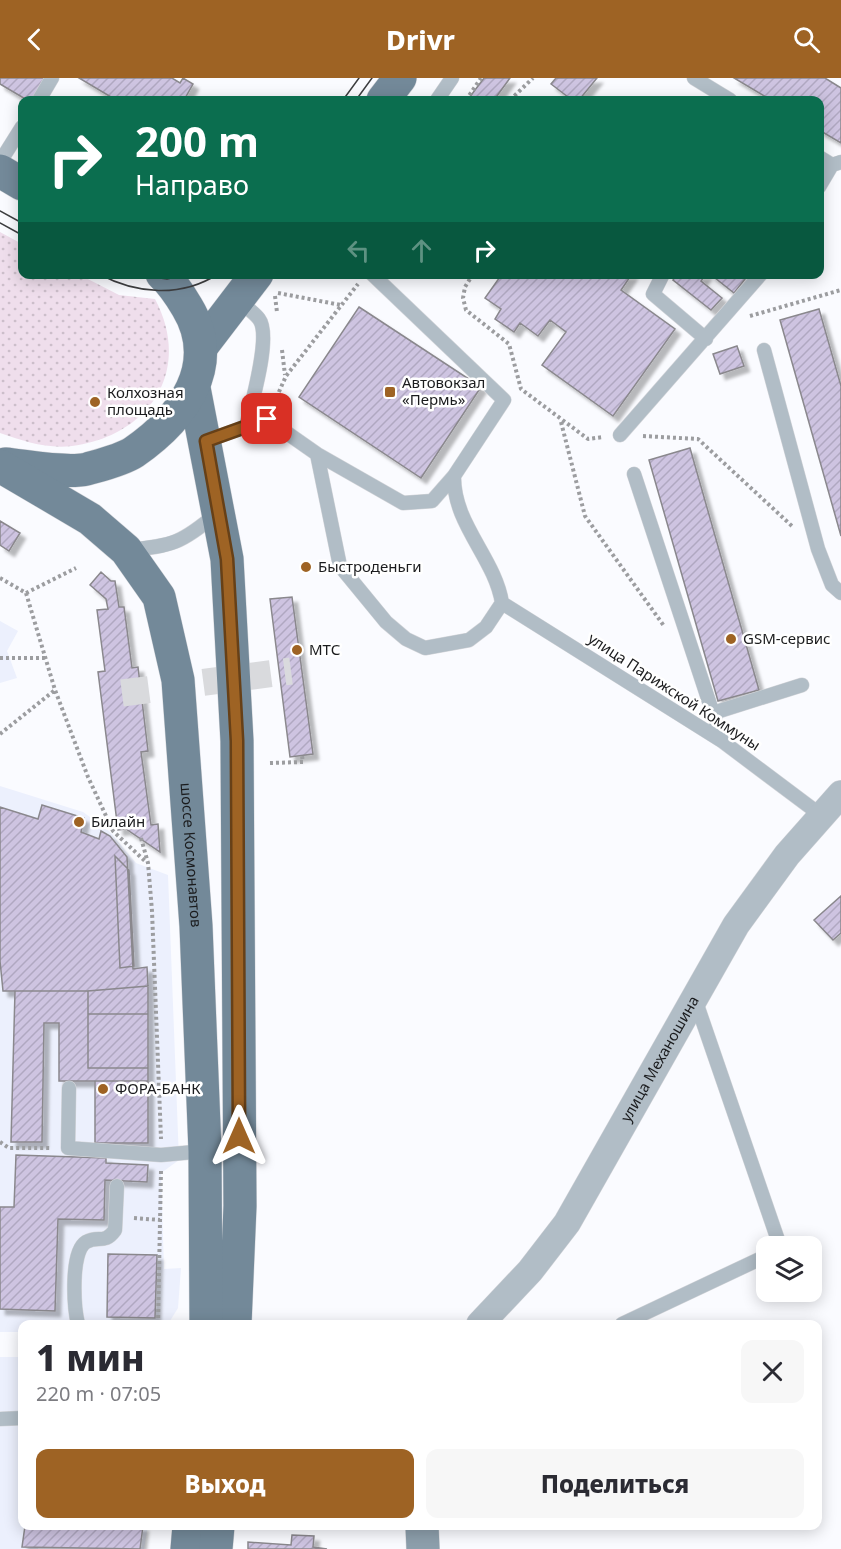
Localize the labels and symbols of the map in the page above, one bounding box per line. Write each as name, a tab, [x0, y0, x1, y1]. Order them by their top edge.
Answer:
place label: Автовокзал «Пермь»	[402, 372, 485, 409]
place label: Колхозная площадь	[107, 382, 184, 419]
marker: Автовокзал «Пермь»	[383, 385, 397, 399]
pin	[241, 393, 292, 444]
marker: Колхозная площадь	[88, 395, 102, 409]
place label: Быстроденьги	[318, 556, 422, 576]
marker: Быстроденьги	[299, 560, 313, 574]
street label: улица Парижской Коммуны	[585, 628, 765, 754]
place label: GSM-сервис	[743, 628, 830, 648]
marker: GSM-сервис	[724, 632, 738, 646]
place label: МТС	[309, 639, 340, 659]
marker: МТС	[290, 643, 304, 657]
street label: шоссе Космонавтов	[177, 782, 207, 928]
place label: Билайн	[91, 811, 145, 831]
marker: Билайн	[72, 815, 86, 829]
street label: улица Механошина	[615, 992, 703, 1125]
place label: ФОРА-БАНК	[115, 1078, 201, 1098]
marker: ФОРА-БАНК	[96, 1082, 110, 1096]
position arrow	[207, 1104, 271, 1168]

